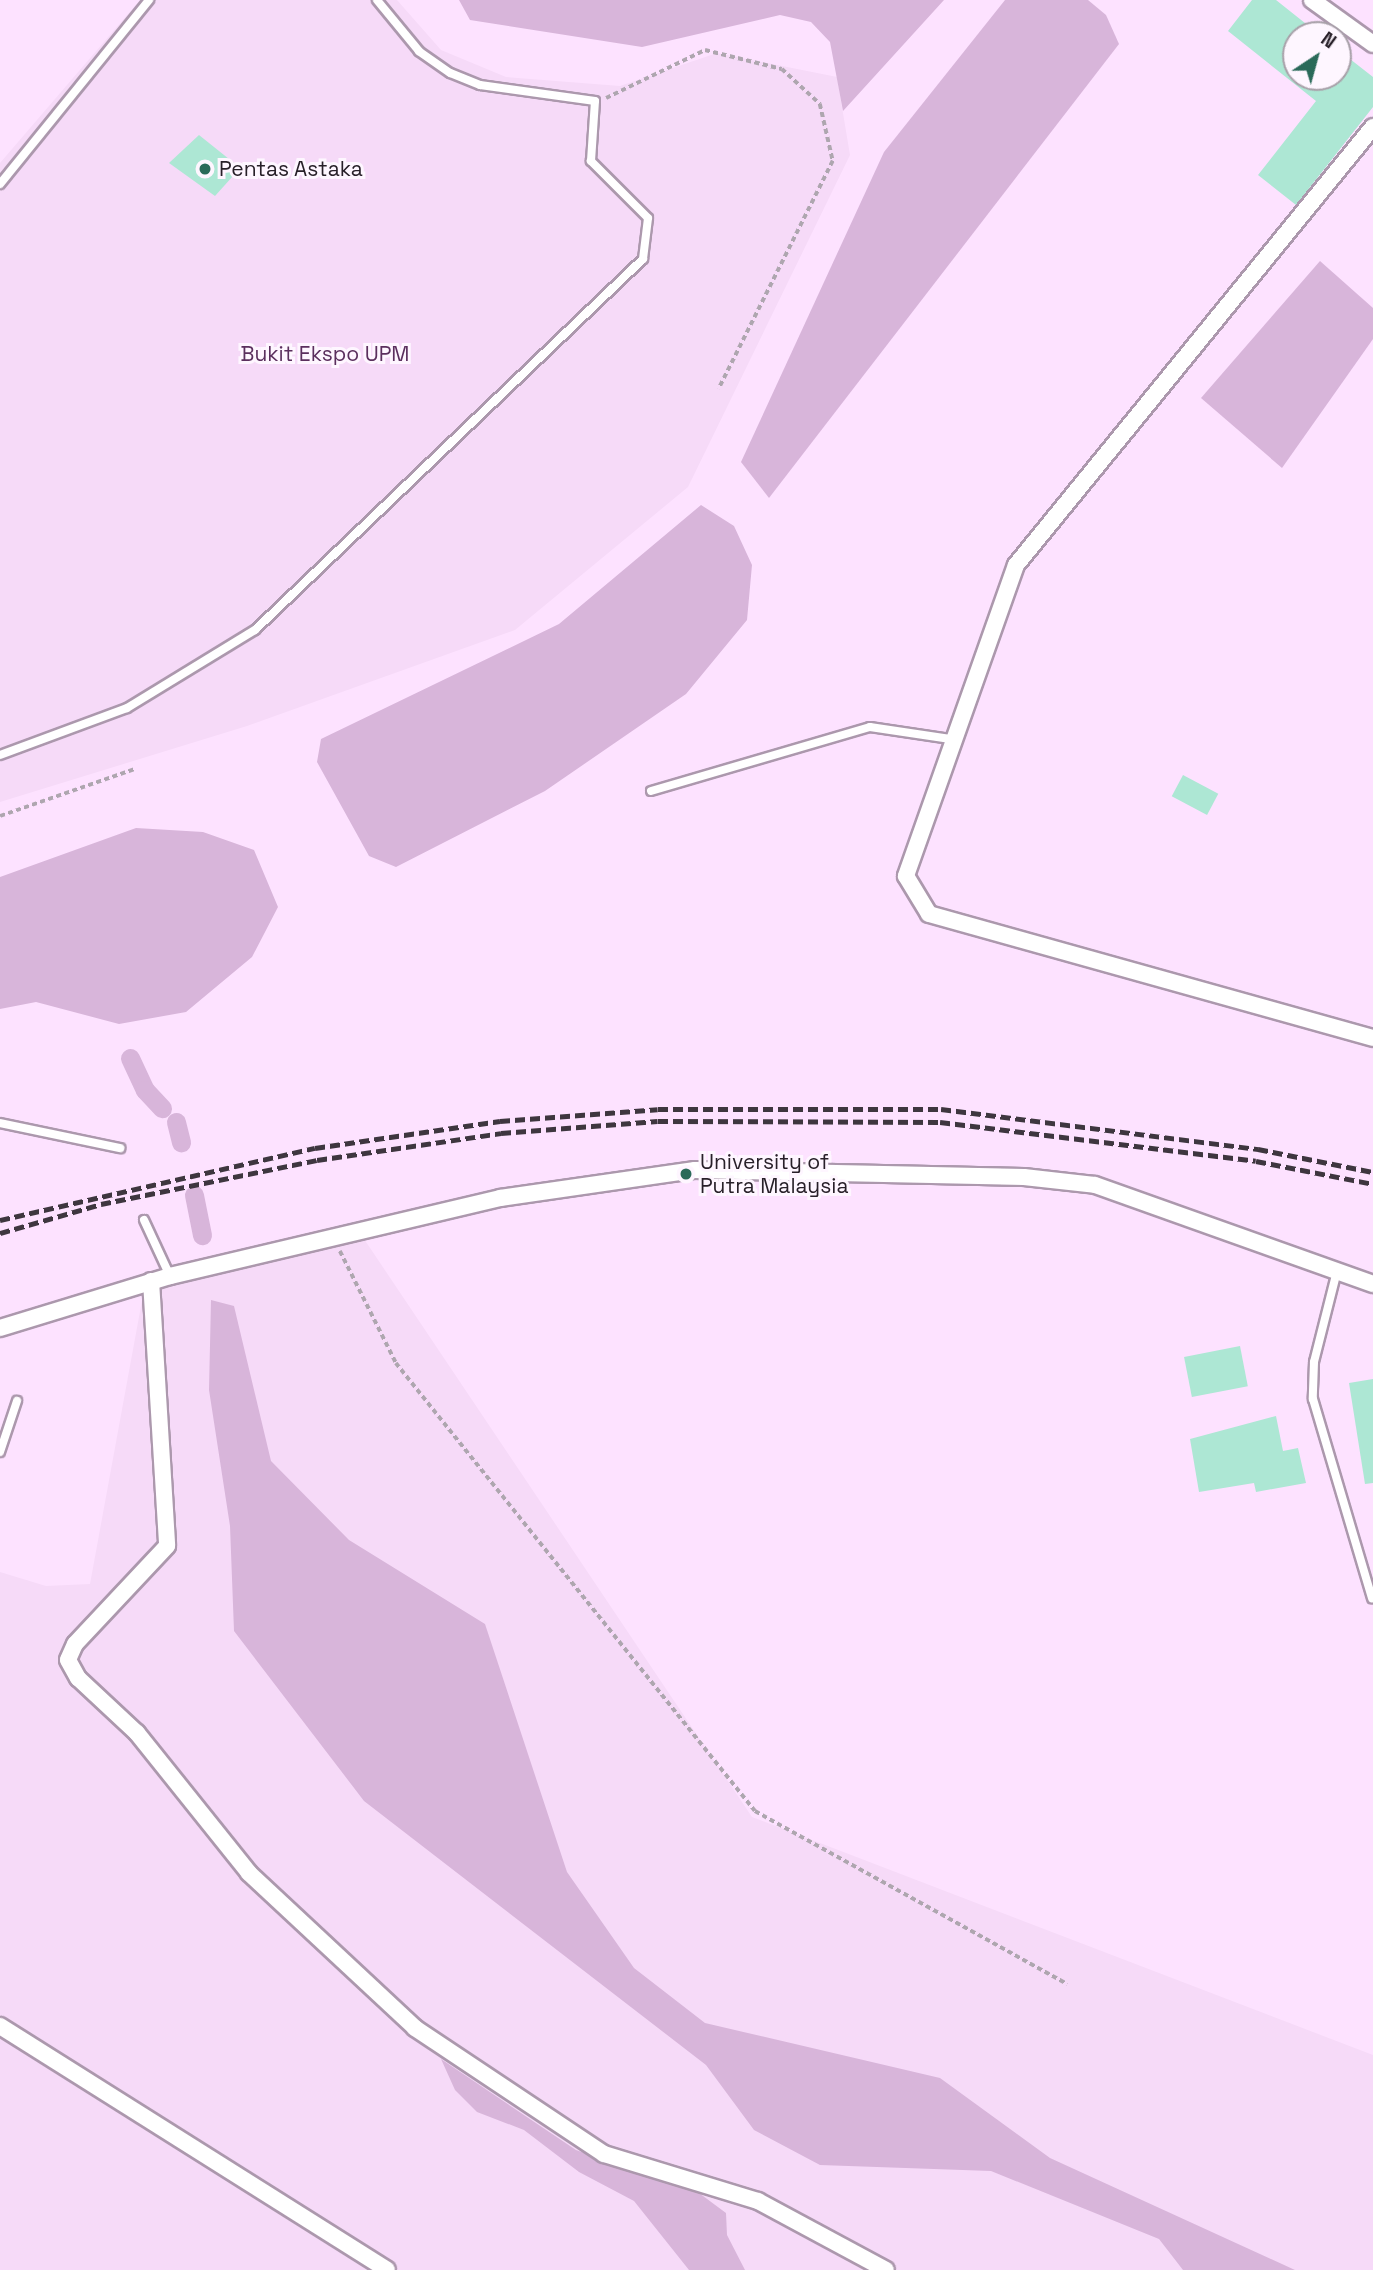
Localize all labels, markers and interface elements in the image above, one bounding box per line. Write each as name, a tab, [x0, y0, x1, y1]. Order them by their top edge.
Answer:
north arrow	[1282, 21, 1352, 91]
text: N	[1316, 26, 1341, 54]
place label: Pentas Astaka	[219, 156, 363, 182]
marker: Pentas Astaka	[197, 161, 213, 177]
park label: Bukit Ekspo UPM	[241, 341, 409, 367]
place label: University of Putra Malaysia	[700, 1149, 849, 1199]
marker: University of Putra Malaysia	[678, 1166, 694, 1182]

